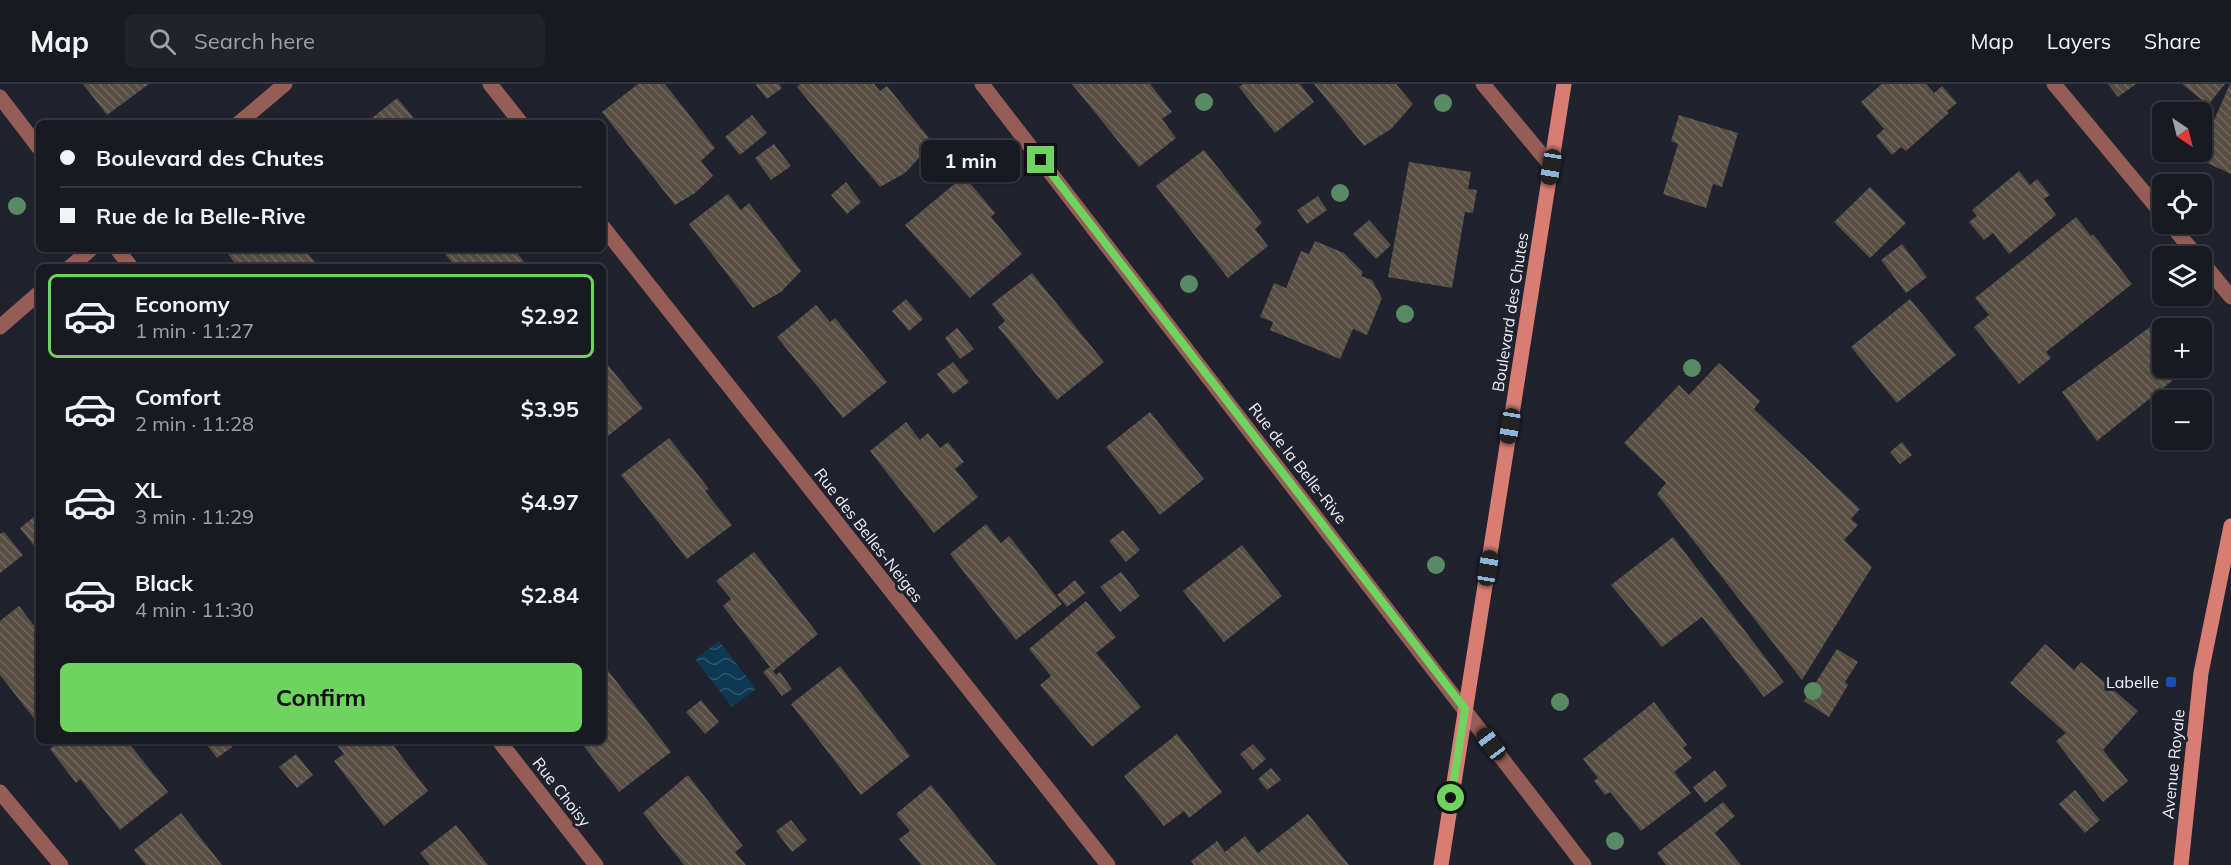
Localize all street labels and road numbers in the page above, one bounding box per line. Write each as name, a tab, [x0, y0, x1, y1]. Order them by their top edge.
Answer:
street label: Boulevard des Chutes	[1488, 231, 1532, 393]
street label: Rue de la Belle-Rive	[1245, 398, 1351, 528]
street label: Rue des Belles-Neiges	[810, 464, 928, 606]
street label: Avenue Royale	[2157, 708, 2189, 820]
street label: Rue Choisy	[529, 753, 596, 831]

